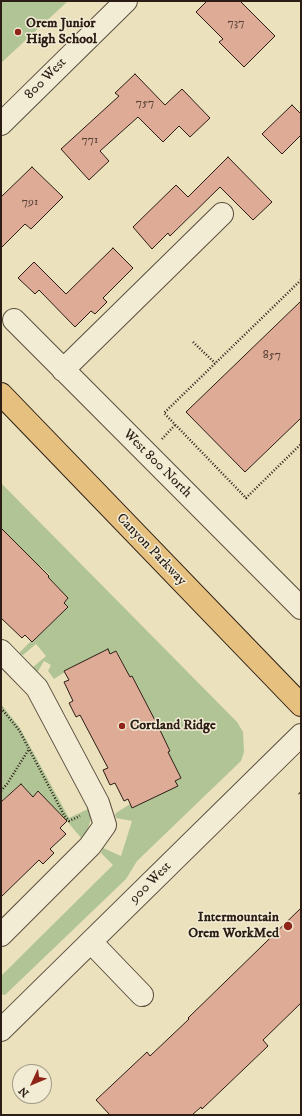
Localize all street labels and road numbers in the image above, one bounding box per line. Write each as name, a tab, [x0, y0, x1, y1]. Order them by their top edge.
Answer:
street label: 800 West	[22, 55, 70, 103]
street label: West 800 North	[119, 426, 195, 502]
street label: Canyon Parkway	[112, 510, 190, 590]
street label: 900 West	[127, 859, 175, 907]

